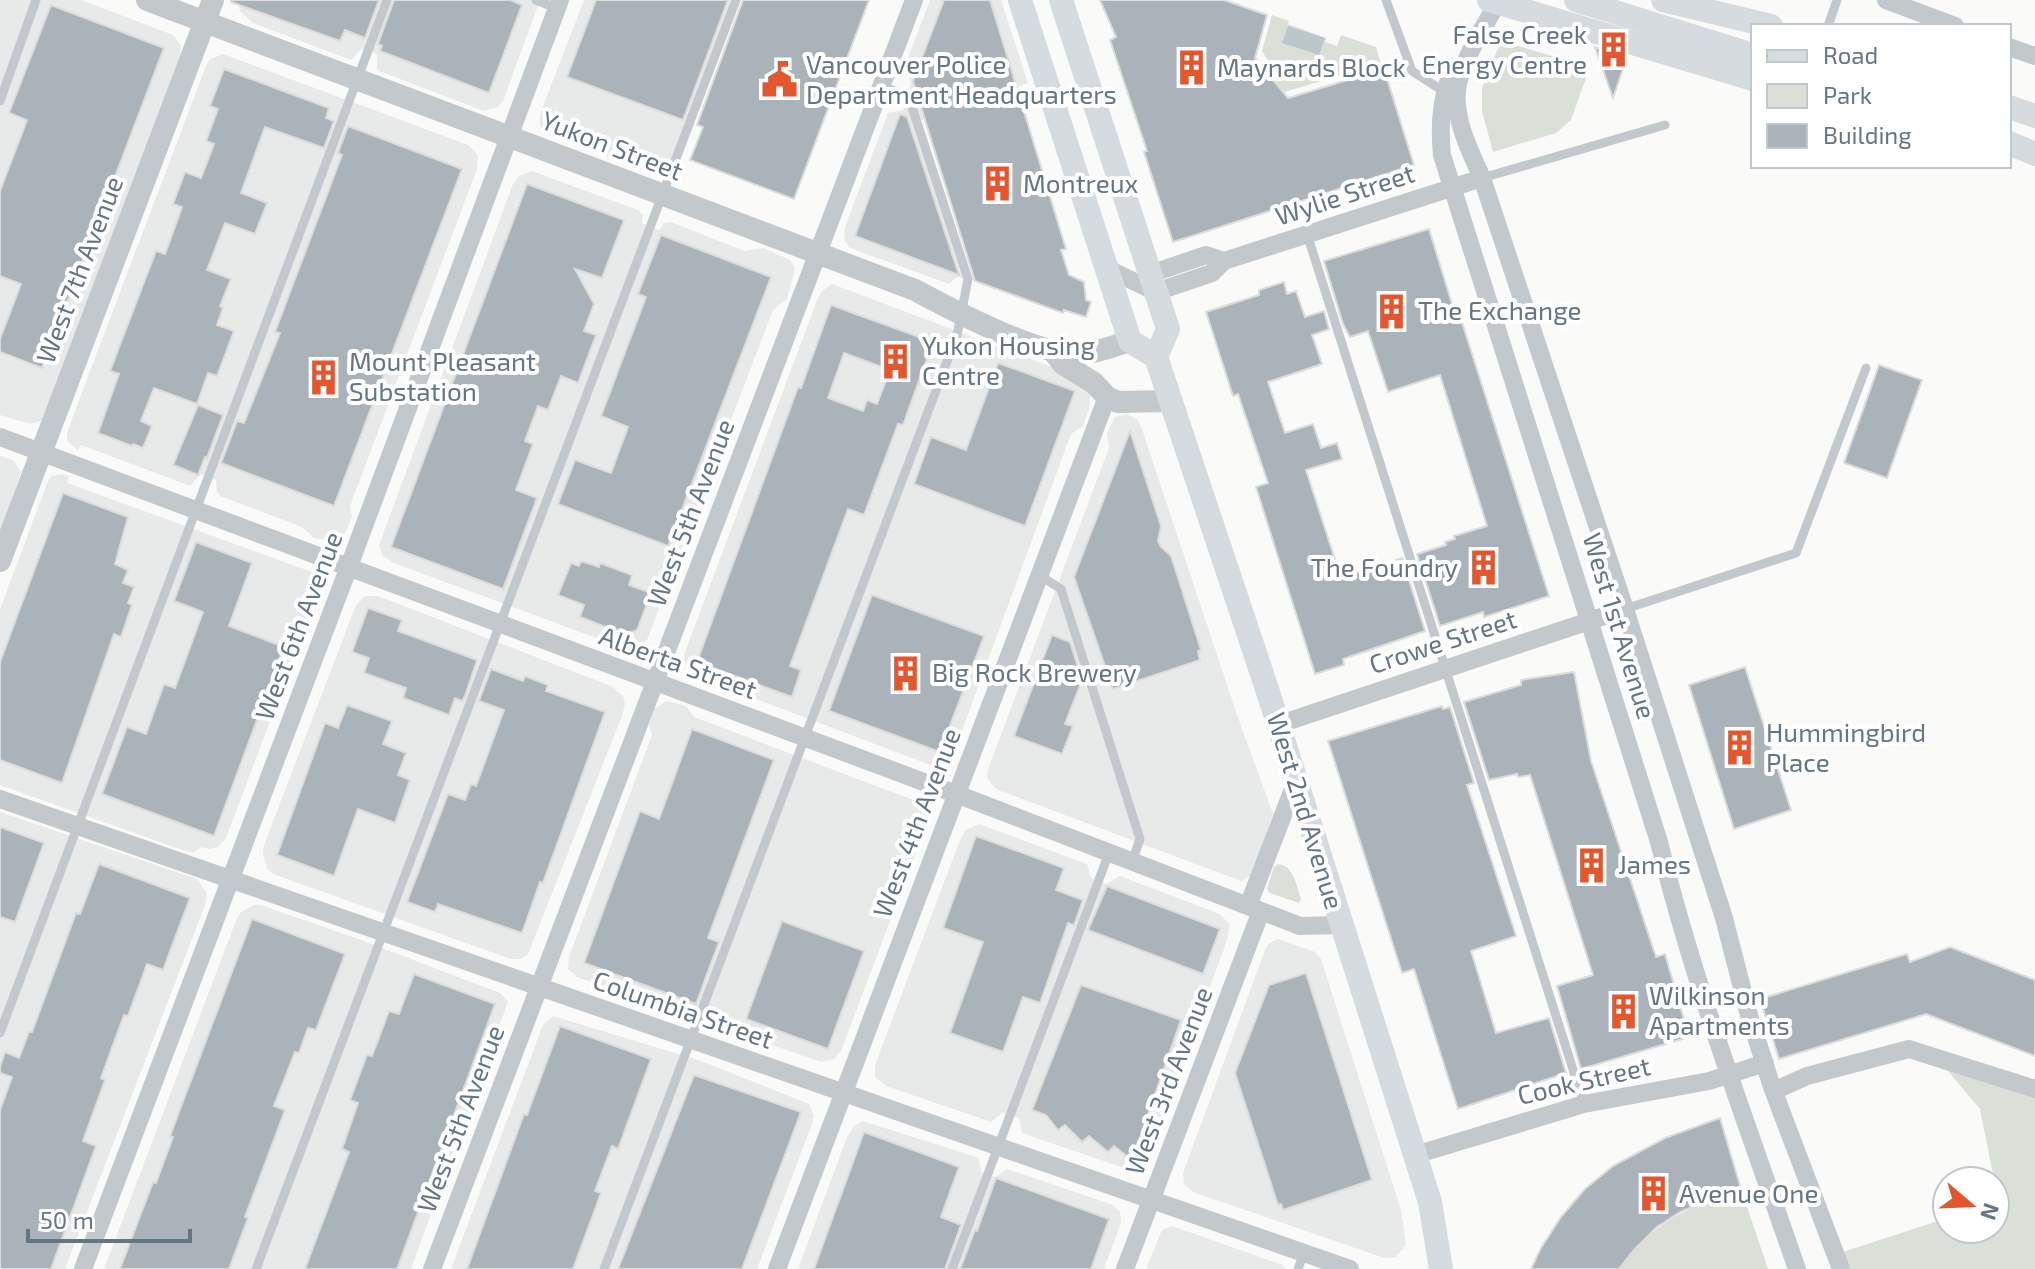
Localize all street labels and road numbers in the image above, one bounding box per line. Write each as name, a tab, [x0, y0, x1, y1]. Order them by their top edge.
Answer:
street label: Yukon Street	[537, 103, 688, 186]
street label: Wylie Street	[1271, 156, 1418, 231]
street label: West 7th Avenue	[29, 172, 128, 367]
street label: West 5th Avenue	[640, 414, 740, 611]
street label: West 6th Avenue	[247, 527, 348, 724]
street label: West 1st Avenue	[1577, 529, 1663, 722]
street label: Crowe Street	[1365, 602, 1520, 679]
street label: Alberta Street	[596, 619, 762, 704]
street label: West 2nd Avenue	[1262, 708, 1351, 913]
street label: West 4th Avenue	[865, 723, 966, 922]
street label: Columbia Street	[589, 963, 778, 1054]
street label: West 3rd Avenue	[1117, 982, 1218, 1179]
street label: West 5th Avenue	[410, 1020, 510, 1217]
street label: Cook Street	[1514, 1049, 1653, 1110]

